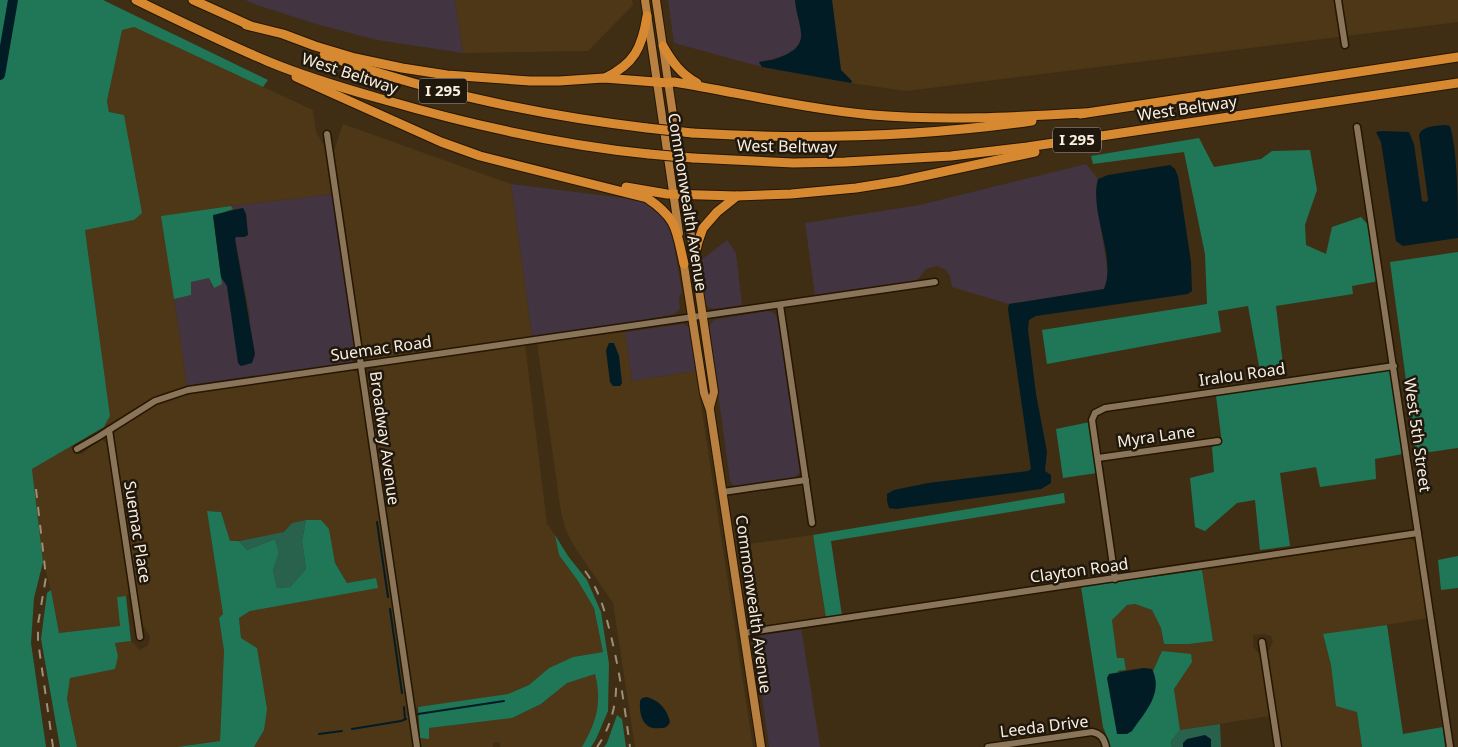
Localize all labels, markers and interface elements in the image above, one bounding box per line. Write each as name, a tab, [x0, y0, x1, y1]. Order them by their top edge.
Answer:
street label: West Beltway	[299, 47, 402, 99]
road number: I 295	[419, 78, 467, 104]
street label: West Beltway	[1136, 90, 1239, 126]
street label: Commonwealth Avenue	[663, 111, 713, 293]
road number: I 295	[1053, 128, 1101, 152]
street label: West Beltway	[737, 134, 838, 158]
street label: Suemac Road	[329, 330, 433, 366]
street label: Iralou Road	[1197, 357, 1287, 391]
street label: Broadway Avenue	[365, 370, 405, 506]
street label: West 5th Street	[1399, 377, 1437, 494]
street label: Myra Lane	[1116, 420, 1196, 452]
street label: Suemac Place	[119, 479, 157, 585]
street label: Commonwealth Avenue	[731, 513, 777, 695]
street label: Clayton Road	[1028, 552, 1130, 588]
street label: Leeda Drive	[998, 710, 1090, 742]

